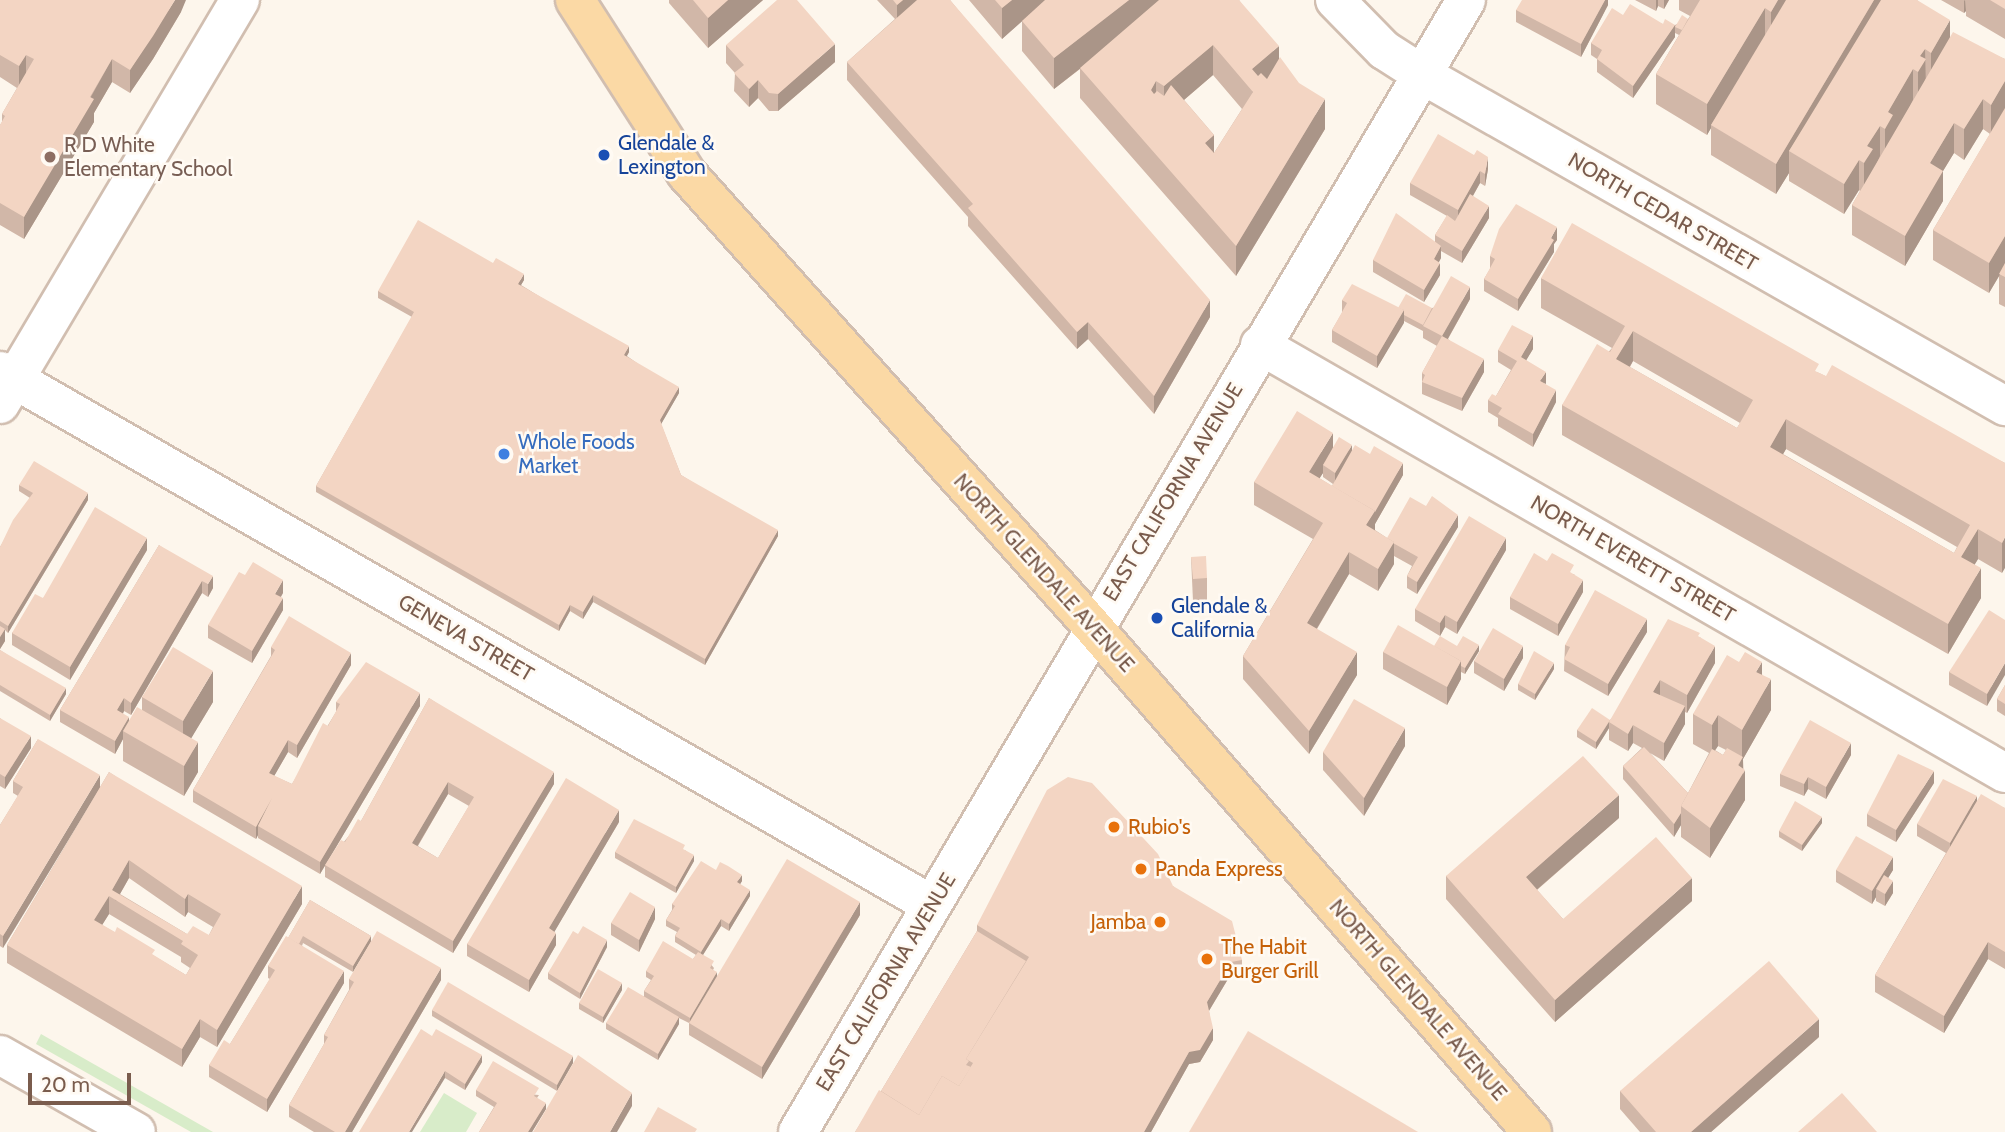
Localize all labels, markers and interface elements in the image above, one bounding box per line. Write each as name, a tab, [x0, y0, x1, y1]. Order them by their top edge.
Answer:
place label: Glendale & Lexington	[618, 130, 714, 180]
place label: R D White Elementary School	[64, 132, 232, 182]
marker: Glendale & Lexington	[596, 147, 612, 163]
street label: NORTH CEDAR STREET	[1564, 147, 1762, 277]
marker: R D White Elementary School	[42, 149, 58, 165]
street label: EAST CALIFORNIA AVENUE	[1098, 378, 1248, 606]
place label: Whole Foods Market	[518, 429, 635, 479]
marker: Whole Foods Market	[496, 446, 512, 462]
street label: NORTH GLENDALE AVENUE	[948, 469, 1140, 677]
street label: NORTH EVERETT STREET	[1526, 490, 1740, 628]
street label: GENEVA STREET	[394, 589, 538, 687]
place label: Glendale & California	[1171, 593, 1267, 643]
marker: Glendale & California	[1149, 610, 1165, 626]
place label: Rubio's	[1128, 814, 1191, 840]
marker: Rubio's	[1106, 819, 1122, 835]
place label: Panda Express	[1155, 856, 1283, 882]
marker: Panda Express	[1133, 861, 1149, 877]
street label: EAST CALIFORNIA AVENUE	[811, 868, 961, 1096]
street label: NORTH GLENDALE AVENUE	[1324, 894, 1512, 1106]
place label: Jamba	[1091, 909, 1146, 935]
marker: Jamba	[1152, 914, 1168, 930]
place label: The Habit Burger Grill	[1221, 934, 1319, 984]
marker: The Habit Burger Grill	[1199, 951, 1215, 967]
scale bar	[32, 1058, 135, 1102]
text: 20 m	[41, 1072, 90, 1097]

